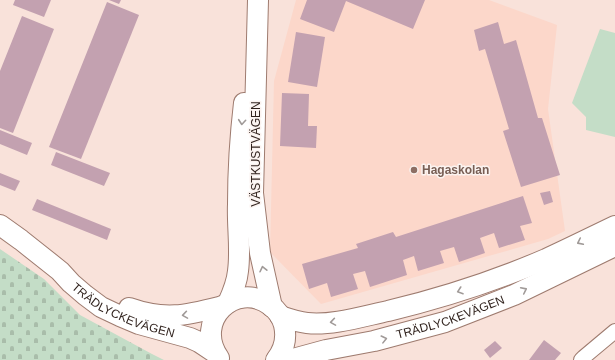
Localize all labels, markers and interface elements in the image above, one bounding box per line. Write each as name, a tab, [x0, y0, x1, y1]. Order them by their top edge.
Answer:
street label: VÄSTKUSTVÄGEN	[249, 101, 263, 207]
one-way arrow	[237, 119, 246, 125]
place label: Hagaskolan	[422, 163, 489, 177]
marker: Hagaskolan	[409, 165, 419, 175]
one-way arrow	[577, 238, 584, 245]
one-way arrow	[260, 266, 268, 272]
street label: TRÄDLYCKEVÄGEN	[69, 280, 176, 340]
one-way arrow	[456, 286, 463, 295]
one-way arrow	[520, 287, 527, 295]
street label: TRÄDLYCKEVÄGEN	[395, 292, 506, 342]
one-way arrow	[182, 310, 188, 319]
one-way arrow	[330, 317, 336, 326]
one-way arrow	[380, 335, 387, 343]

